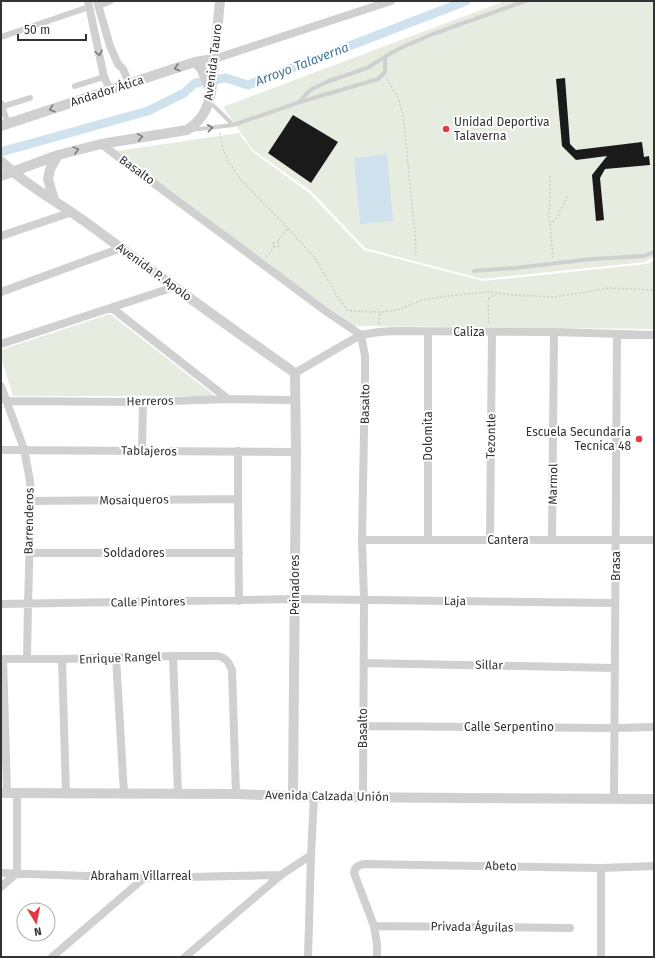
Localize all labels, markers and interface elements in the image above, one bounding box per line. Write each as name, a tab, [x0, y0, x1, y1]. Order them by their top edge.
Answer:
scale bar	[18, 16, 86, 42]
text: 50 m	[24, 23, 50, 37]
street label: Avenida Tauro	[201, 23, 225, 101]
water label: Arroyo Talaverna	[252, 39, 351, 89]
one-way arrow	[94, 50, 102, 56]
one-way arrow	[173, 63, 180, 72]
street label: Andador Ática	[68, 72, 145, 109]
one-way arrow	[49, 104, 56, 113]
place label: Unidad Deportiva Talaverna	[454, 115, 549, 143]
one-way arrow	[207, 124, 213, 133]
marker: Unidad Deportiva Talaverna	[441, 124, 451, 134]
one-way arrow	[136, 133, 143, 142]
one-way arrow	[73, 147, 79, 155]
street label: Basalto	[117, 152, 157, 188]
street label: Avenida P. Apolo	[114, 240, 194, 304]
street label: Caliza	[453, 325, 485, 339]
street label: Basalto	[358, 384, 372, 424]
street label: Herreros	[126, 394, 174, 408]
street label: Dolomita	[421, 411, 435, 461]
street label: Tezontle	[484, 413, 498, 459]
place label: Escuela Secundaria Tecnica 48	[526, 425, 631, 453]
marker: Escuela Secundaria Tecnica 48	[634, 434, 644, 444]
street label: Tablajeros	[121, 444, 177, 458]
street label: Marmol	[546, 463, 560, 505]
street label: Barrenderos	[21, 487, 37, 555]
street label: Mosaiqueros	[99, 492, 169, 508]
street label: Cantera	[487, 533, 529, 547]
street label: Soldadores	[103, 546, 165, 560]
street label: Brasa	[609, 551, 623, 581]
street label: Peinadores	[288, 554, 302, 615]
street label: Calle Pintores	[111, 594, 186, 610]
street label: Laja	[444, 594, 466, 608]
street label: Enrique Rangel	[79, 650, 162, 666]
street label: Sillar	[475, 658, 504, 672]
street label: Basalto	[356, 708, 370, 748]
street label: Calle Serpentino	[464, 720, 554, 734]
street label: Avenida Calzada Unión	[265, 788, 389, 804]
street label: Abeto	[485, 859, 517, 873]
street label: Abraham Villarreal	[91, 869, 192, 883]
north arrow	[16, 902, 56, 942]
street label: Privada Águilas	[431, 918, 514, 935]
text: N	[33, 924, 42, 938]

